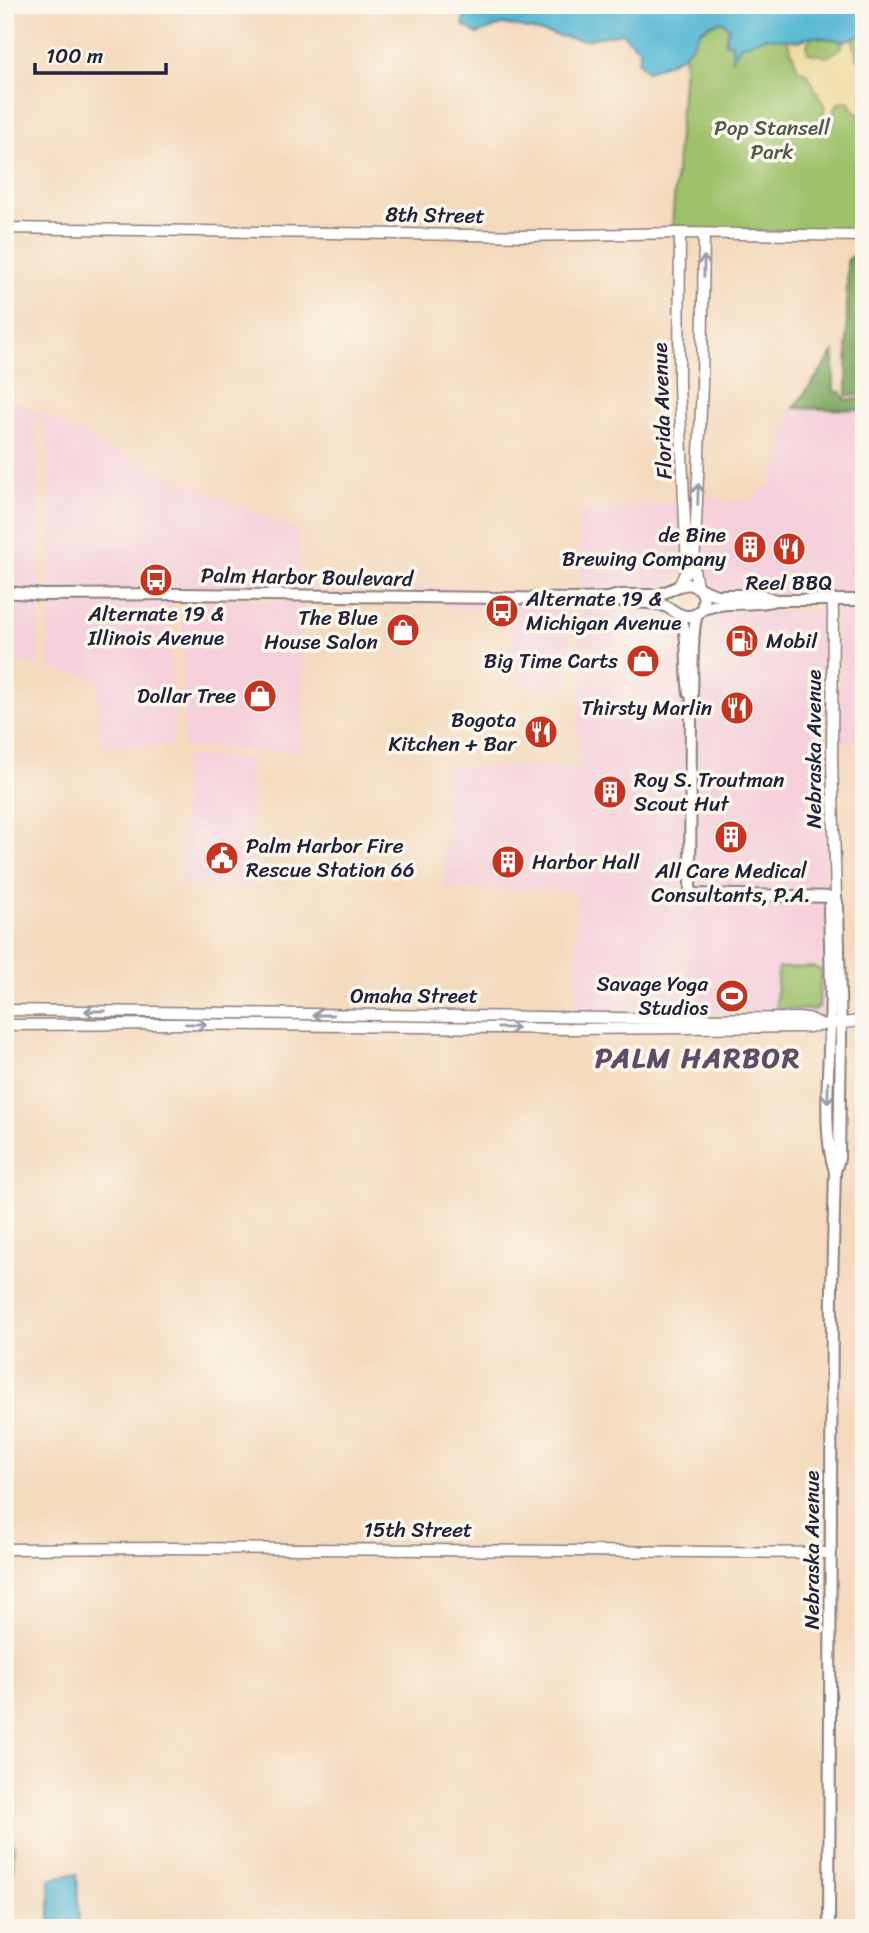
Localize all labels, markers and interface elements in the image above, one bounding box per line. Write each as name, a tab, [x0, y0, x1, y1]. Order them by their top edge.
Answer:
scale bar	[35, 32, 166, 76]
text: 100 m	[46, 37, 103, 75]
park label: Pop Stansell Park	[714, 109, 831, 171]
street label: 8th Street	[385, 195, 485, 235]
one-way arrow	[697, 255, 711, 278]
street label: Florida Avenue	[641, 342, 683, 480]
one-way arrow	[691, 482, 704, 505]
place label: de Bine Brewing Company	[562, 516, 726, 578]
building icon: de Bine Brewing Company	[731, 528, 769, 566]
restaurant icon: Reel BBQ	[770, 530, 808, 568]
street label: Palm Harbor Boulevard	[201, 556, 415, 598]
bus stop icon: Alternate 19 & Illinois Avenue	[137, 561, 175, 599]
place label: Reel BBQ	[746, 564, 832, 602]
place label: Alternate 19 & Michigan Avenue	[525, 580, 681, 642]
bus stop icon: Alternate 19 & Michigan Avenue	[483, 592, 521, 630]
place label: Alternate 19 & Illinois Avenue	[87, 595, 224, 657]
place label: The Blue House Salon	[264, 599, 378, 661]
shop icon: The Blue House Salon	[384, 611, 422, 649]
fuel station icon: Mobil	[723, 622, 761, 660]
place label: Mobil	[766, 622, 818, 660]
place label: Big Time Carts	[484, 642, 618, 680]
shop icon: Big Time Carts	[624, 642, 662, 680]
street label: Nebraska Avenue	[795, 670, 833, 828]
place label: Dollar Tree	[137, 677, 236, 715]
shop icon: Dollar Tree	[241, 677, 279, 715]
place label: Thirsty Marlin	[581, 689, 712, 727]
restaurant icon: Thirsty Marlin	[718, 689, 756, 727]
place label: Bogota Kitchen + Bar	[389, 701, 517, 763]
restaurant icon: Bogota Kitchen + Bar	[522, 713, 560, 751]
place label: Roy S. Troutman Scout Hut	[634, 761, 784, 823]
building icon: Roy S. Troutman Scout Hut	[591, 773, 629, 811]
building icon: All Care Medical Consultants, P.A.	[712, 818, 750, 856]
place label: Palm Harbor Fire Rescue Station 66	[246, 827, 415, 889]
public building icon: Palm Harbor Fire Rescue Station 66	[203, 839, 241, 877]
building icon: Harbor Hall	[489, 843, 527, 881]
place label: Harbor Hall	[532, 843, 640, 881]
place label: All Care Medical Consultants, P.A.	[651, 852, 811, 914]
place label: Savage Yoga Studios	[597, 965, 708, 1027]
street label: Omaha Street	[350, 977, 478, 1015]
sports icon: Savage Yoga Studios	[713, 977, 751, 1015]
one-way arrow	[84, 1004, 107, 1018]
one-way arrow	[312, 1008, 335, 1022]
one-way arrow	[184, 1018, 207, 1031]
one-way arrow	[496, 1021, 519, 1034]
district label: PALM HARBOR	[595, 1033, 801, 1082]
one-way arrow	[822, 1081, 835, 1104]
street label: Nebraska Avenue	[793, 1471, 831, 1629]
street label: 15th Street	[364, 1511, 472, 1549]

